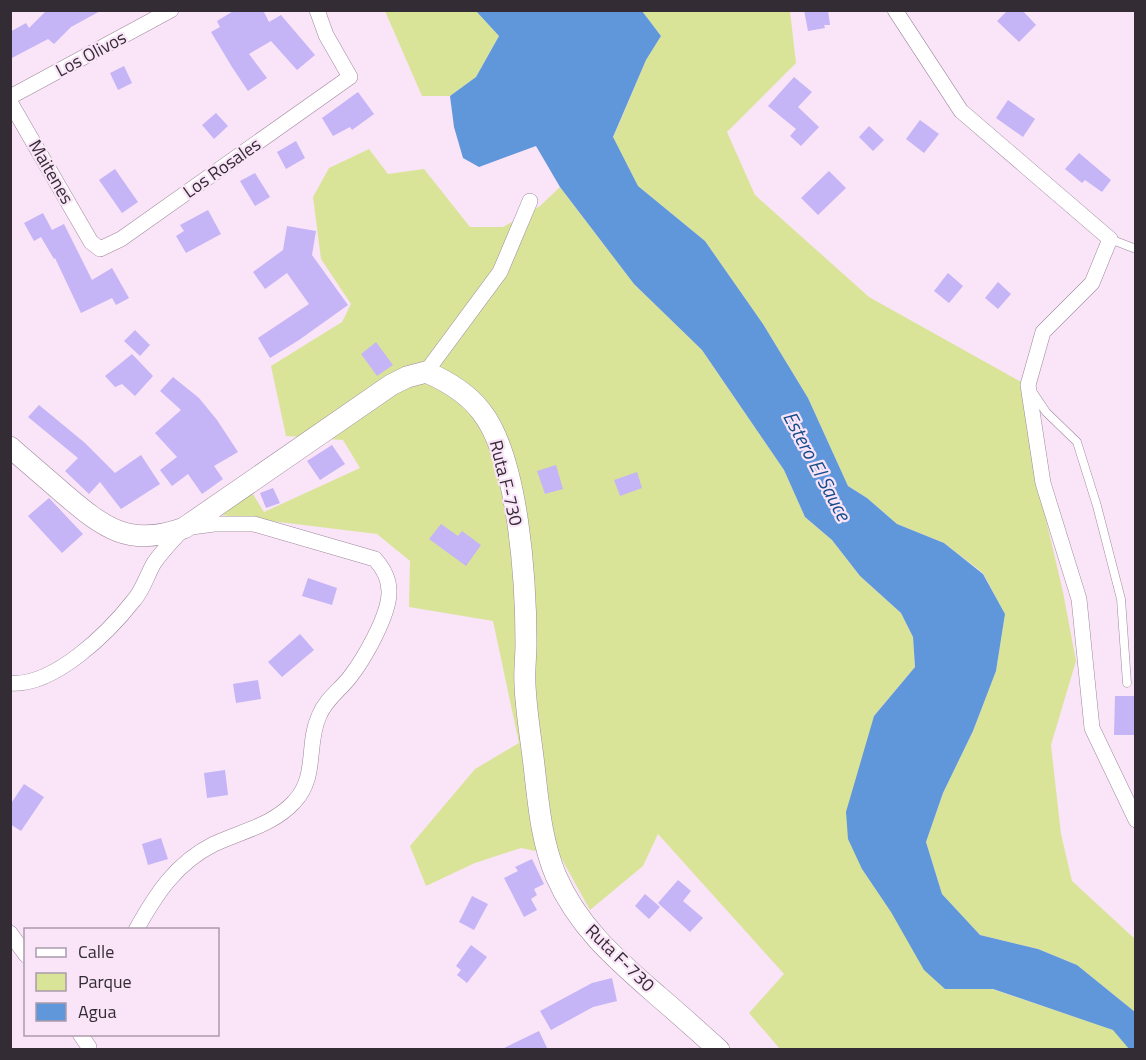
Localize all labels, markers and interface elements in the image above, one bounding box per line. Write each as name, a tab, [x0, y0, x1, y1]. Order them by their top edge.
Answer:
street label: Los Olivos	[51, 24, 131, 83]
street label: Los Rosales	[177, 131, 266, 204]
street label: Maitenes	[22, 134, 81, 209]
water label: Estero El Sauce	[775, 405, 860, 528]
street label: Ruta F-730	[483, 437, 530, 529]
street label: Ruta F-730	[580, 918, 661, 998]
legend	[24, 928, 219, 1036]
text: Calle	[78, 938, 114, 965]
text: Parque	[78, 968, 132, 995]
text: Agua	[78, 998, 116, 1025]

